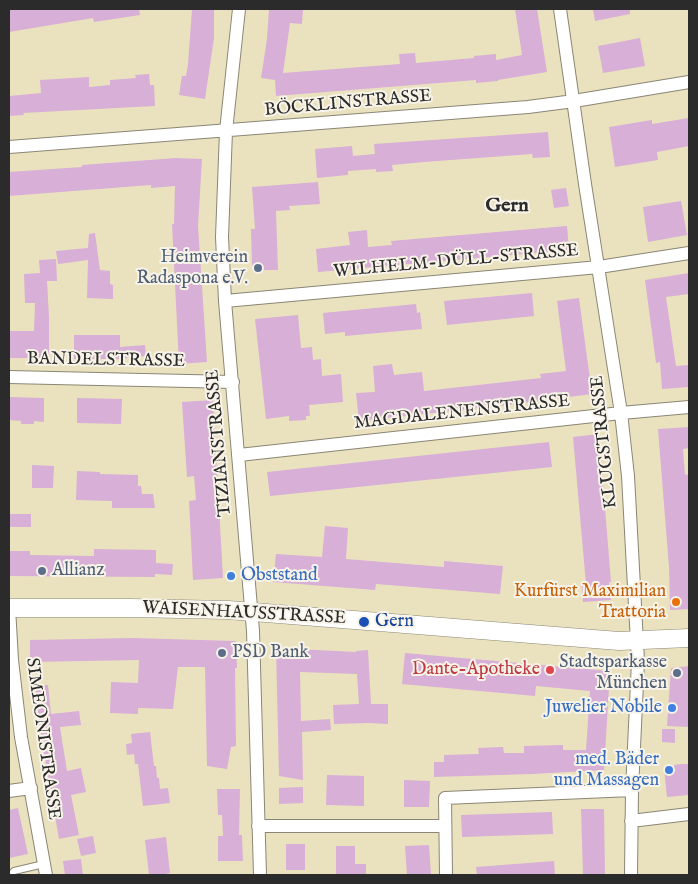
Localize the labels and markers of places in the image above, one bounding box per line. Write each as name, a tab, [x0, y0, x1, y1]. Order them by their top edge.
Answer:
place label: Heimverein Radaspona e.V.	[136, 247, 248, 290]
marker: Heimverein Radaspona e.V.	[252, 262, 264, 274]
place label: Allianz	[52, 560, 105, 582]
marker: Allianz	[36, 565, 48, 577]
place label: Obststand	[241, 565, 318, 587]
marker: Obststand	[225, 570, 237, 582]
place label: Kurfürst Maximilian Trattoria	[514, 581, 666, 624]
marker: Kurfürst Maximilian Trattoria	[670, 596, 682, 608]
place label: Gern	[375, 611, 414, 633]
marker: Gern	[357, 615, 371, 629]
place label: PSD Bank	[232, 642, 309, 664]
marker: PSD Bank	[216, 647, 228, 659]
place label: Stadtsparkasse München	[559, 652, 667, 694]
place label: Dante-Apotheke	[412, 659, 540, 681]
marker: Dante-Apotheke	[544, 664, 556, 676]
marker: Stadtsparkasse München	[671, 667, 683, 679]
place label: Juwelier Nobile	[545, 697, 662, 719]
marker: Juwelier Nobile	[666, 702, 678, 714]
place label: med. Bäder und Massagen	[554, 749, 659, 792]
marker: med. Bäder und Massagen	[663, 764, 675, 776]

